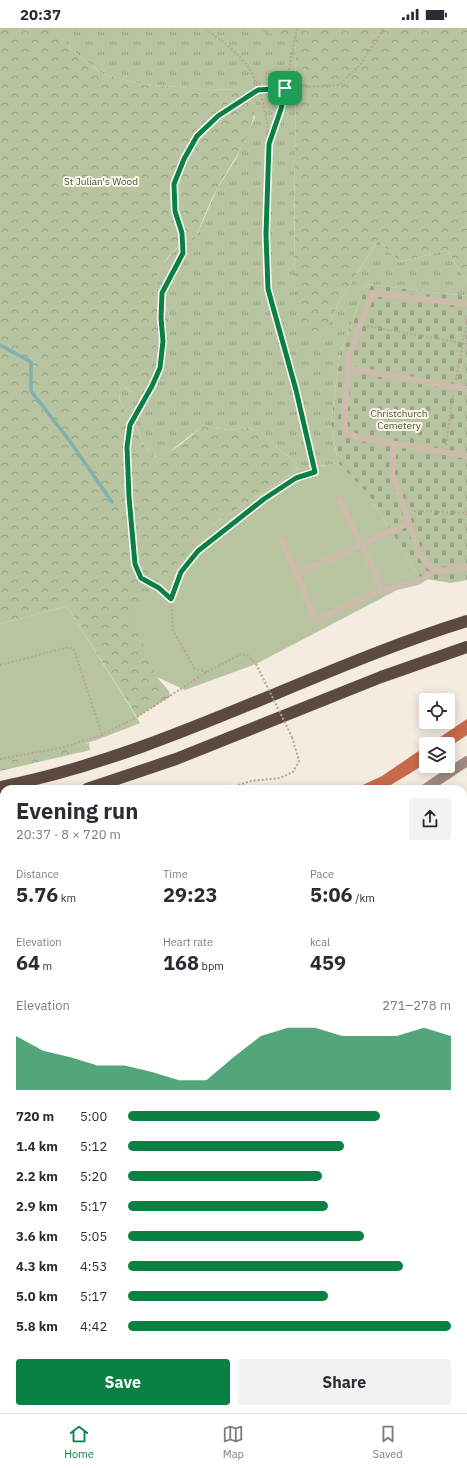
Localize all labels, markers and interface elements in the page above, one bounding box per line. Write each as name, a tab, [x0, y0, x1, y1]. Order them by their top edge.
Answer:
text: 20:37	[20, 5, 61, 24]
pin	[268, 71, 302, 105]
icon: arrive	[274, 77, 296, 99]
park label: St Julian's Wood	[64, 175, 138, 188]
park label: Christchurch Cemetery	[370, 407, 428, 432]
map controls	[419, 693, 455, 773]
button: locate	[419, 693, 455, 729]
button: layers	[419, 737, 455, 773]
text: Evening run	[16, 796, 138, 825]
button: share	[409, 798, 451, 840]
text: 20:37 · 8 × 720 m	[16, 826, 121, 843]
text: Distance	[16, 867, 59, 881]
text: Time	[163, 867, 188, 881]
text: Pace	[310, 867, 334, 881]
text: 5.76	[16, 881, 58, 908]
text: 29:23	[163, 881, 218, 908]
text: 5:06	[310, 881, 353, 908]
text: km	[58, 891, 76, 905]
text: /km	[353, 891, 375, 905]
text: Elevation	[16, 935, 62, 949]
text: Heart rate	[163, 935, 213, 949]
text: kcal	[310, 935, 330, 949]
text: 64	[16, 949, 40, 976]
text: 168	[163, 949, 199, 976]
text: 459	[310, 949, 346, 976]
text: m	[40, 959, 52, 973]
text: bpm	[199, 959, 224, 973]
text: Elevation	[16, 997, 70, 1014]
text: 271–278 m	[382, 997, 451, 1014]
text: 720 m	[16, 1108, 54, 1125]
text: 5:00	[80, 1108, 107, 1125]
text: 1.4 km	[16, 1138, 58, 1155]
text: 5:12	[80, 1138, 107, 1155]
text: 2.2 km	[16, 1168, 58, 1185]
text: 5:20	[80, 1168, 107, 1185]
text: 2.9 km	[16, 1198, 58, 1215]
text: 5:17	[80, 1198, 107, 1215]
text: 3.6 km	[16, 1228, 58, 1245]
text: 5:05	[80, 1228, 107, 1245]
text: 4.3 km	[16, 1258, 58, 1275]
text: 4:53	[80, 1258, 107, 1275]
text: 5.0 km	[16, 1288, 58, 1305]
text: 5:17	[80, 1288, 107, 1305]
text: 5.8 km	[16, 1318, 58, 1335]
text: 4:42	[80, 1318, 107, 1335]
button: Save	[16, 1359, 230, 1405]
button: Share	[238, 1359, 451, 1405]
tab: Home	[64, 1423, 94, 1461]
tab: Map	[222, 1423, 244, 1461]
tab: Saved	[373, 1423, 403, 1461]

